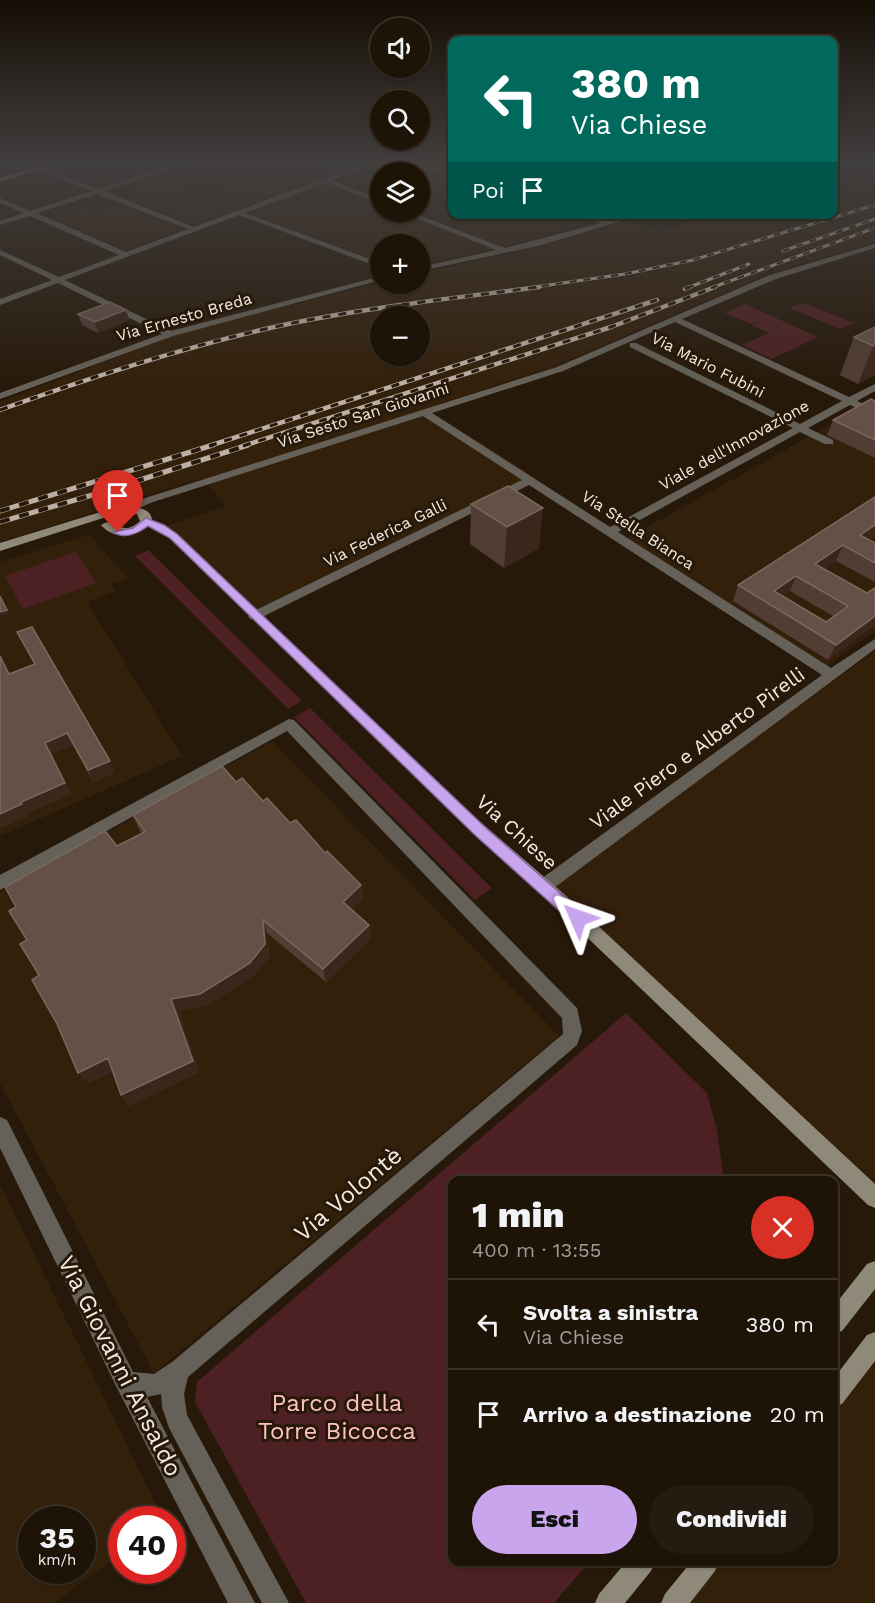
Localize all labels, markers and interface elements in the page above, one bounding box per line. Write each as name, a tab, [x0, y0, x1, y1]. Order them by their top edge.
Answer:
map controls	[370, 18, 430, 366]
button: sound	[370, 18, 430, 78]
text: 380 m	[571, 59, 701, 108]
icon: left	[472, 60, 550, 138]
button: search	[370, 90, 430, 150]
text: Via Chiese	[571, 109, 707, 141]
button: layers	[370, 162, 430, 222]
icon: arrive	[516, 174, 549, 207]
text: Poi	[472, 178, 504, 203]
button: +	[370, 234, 430, 294]
street label: Via Ernesto Breda	[114, 289, 254, 345]
button: −	[370, 306, 430, 366]
street label: Via Mario Fubini	[648, 328, 768, 402]
street label: Via Sesto San Giovanni	[275, 378, 451, 452]
street label: Viale dell'Innovazione	[656, 396, 812, 494]
pin	[92, 470, 143, 532]
icon: arrive	[101, 479, 134, 512]
street label: Via Stella Bianca	[578, 486, 698, 574]
street label: Via Federica Galli	[320, 495, 450, 571]
street label: Viale Piero e Alberto Pirelli	[585, 662, 809, 834]
street label: Via Chiese	[471, 789, 563, 875]
position arrow	[546, 886, 610, 950]
street label: Via Volontè	[289, 1141, 407, 1247]
text: 1 min	[472, 1194, 565, 1236]
button: close	[751, 1196, 814, 1259]
text: 400 m · 13:55	[472, 1238, 601, 1262]
street label: Via Giovanni Ansaldo	[52, 1251, 188, 1481]
text: Svolta a sinistra	[523, 1300, 698, 1325]
icon: left	[472, 1308, 505, 1341]
text: 380 m	[745, 1312, 814, 1337]
text: Via Chiese	[523, 1325, 624, 1349]
park label: Parco della Torre Bicocca	[258, 1389, 416, 1445]
icon: arrive	[472, 1398, 505, 1431]
text: Arrivo a destinazione	[523, 1402, 752, 1427]
text: 20 m	[770, 1402, 825, 1427]
button: Esci	[472, 1485, 637, 1554]
button: Condividi	[649, 1485, 814, 1554]
speed limit sign: 40	[108, 1506, 186, 1584]
text: 35	[39, 1520, 75, 1555]
text: km/h	[38, 1551, 76, 1569]

